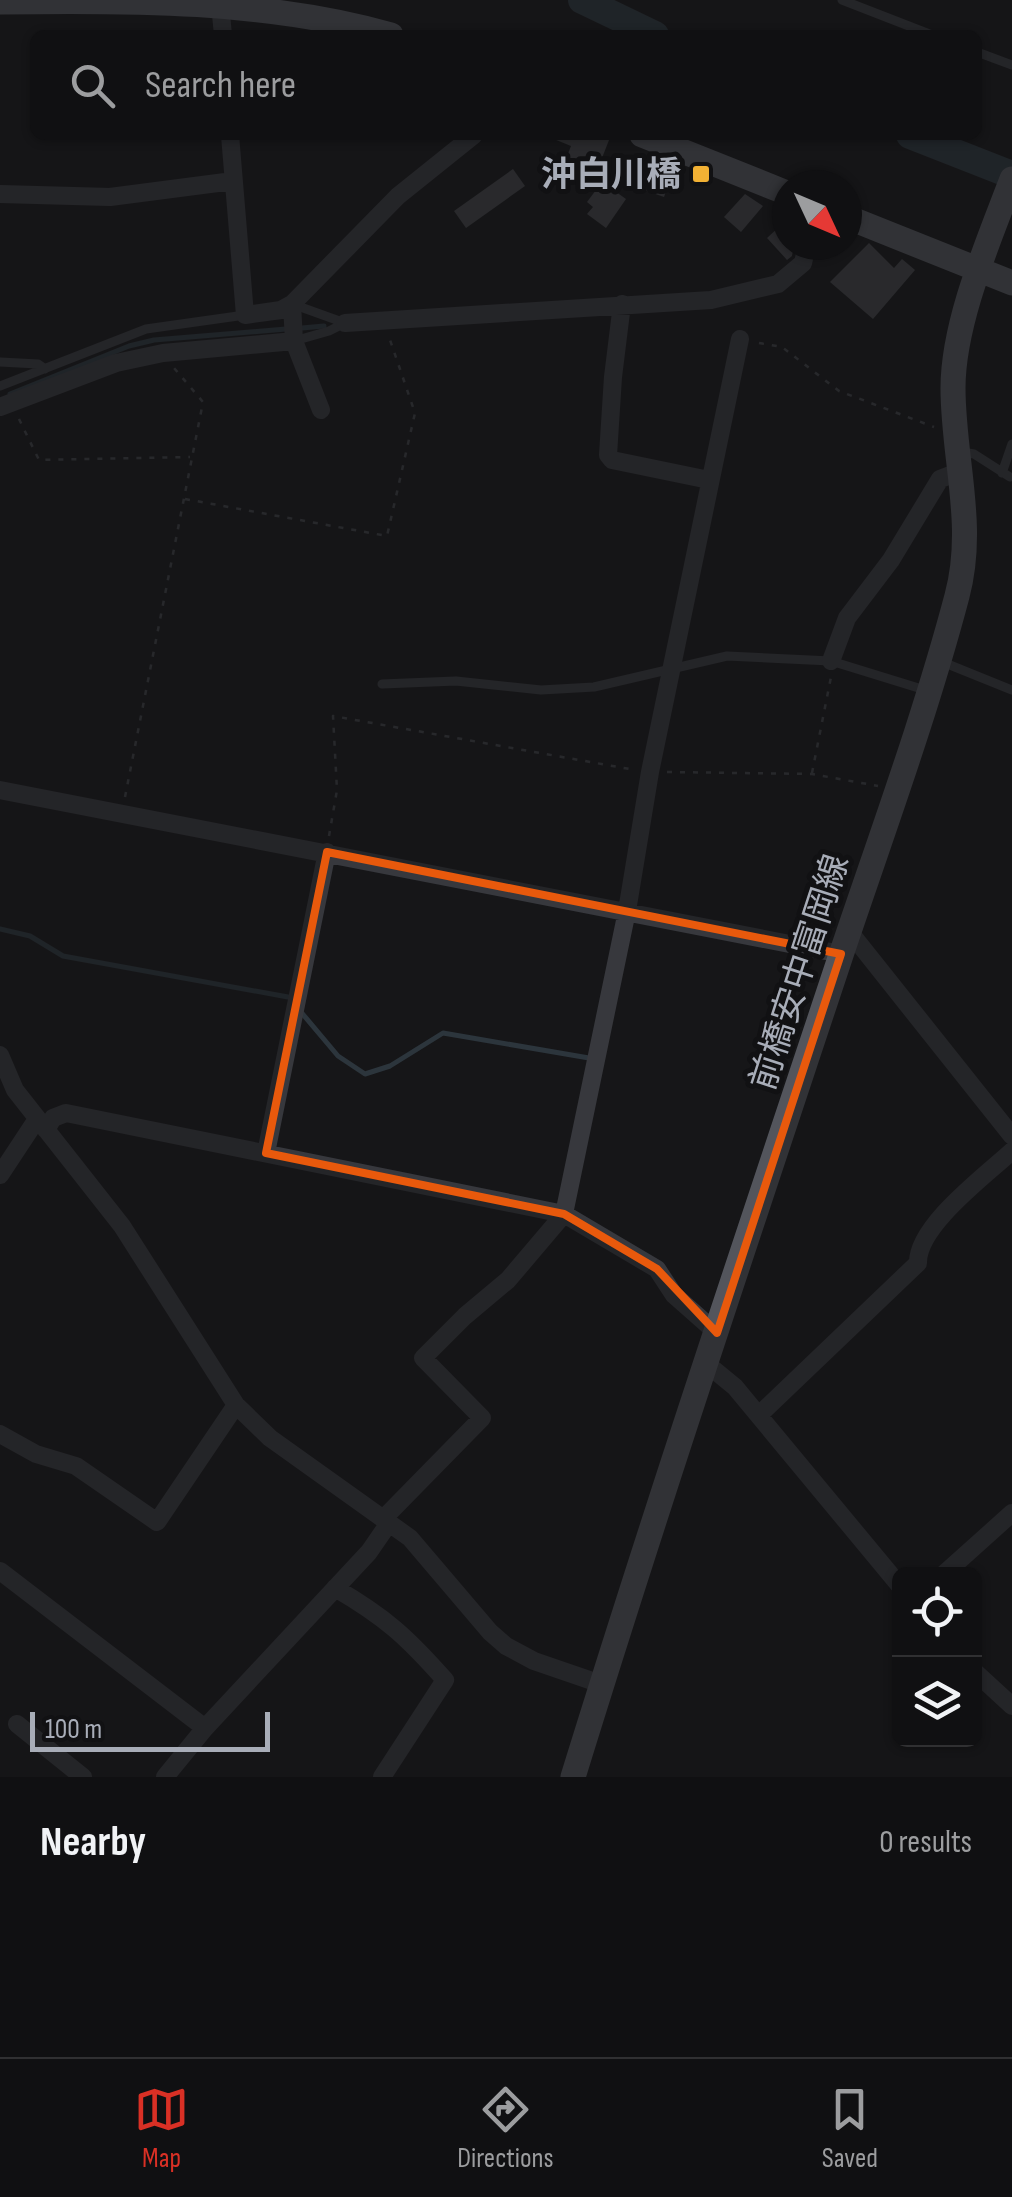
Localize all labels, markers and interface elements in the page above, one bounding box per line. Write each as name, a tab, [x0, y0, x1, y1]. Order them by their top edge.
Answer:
search box	[30, 30, 982, 140]
icon: search	[65, 58, 120, 113]
text: Search here	[145, 63, 296, 108]
place label: 沖白川橋	[541, 154, 681, 197]
marker: 沖白川橋	[690, 163, 712, 185]
north arrow	[772, 170, 862, 260]
street label: 前橋安中富岡線	[742, 849, 859, 1096]
map controls	[892, 1567, 982, 1747]
button: locate	[892, 1567, 982, 1657]
button: layers	[892, 1657, 982, 1747]
scale bar	[30, 1707, 270, 1752]
text: 100 m	[45, 1713, 102, 1746]
text: Nearby	[40, 1817, 146, 1868]
text: 0 results	[879, 1823, 972, 1862]
tab: Map	[134, 2082, 189, 2175]
tab: Directions	[457, 2082, 554, 2175]
tab: Saved	[822, 2082, 878, 2175]

